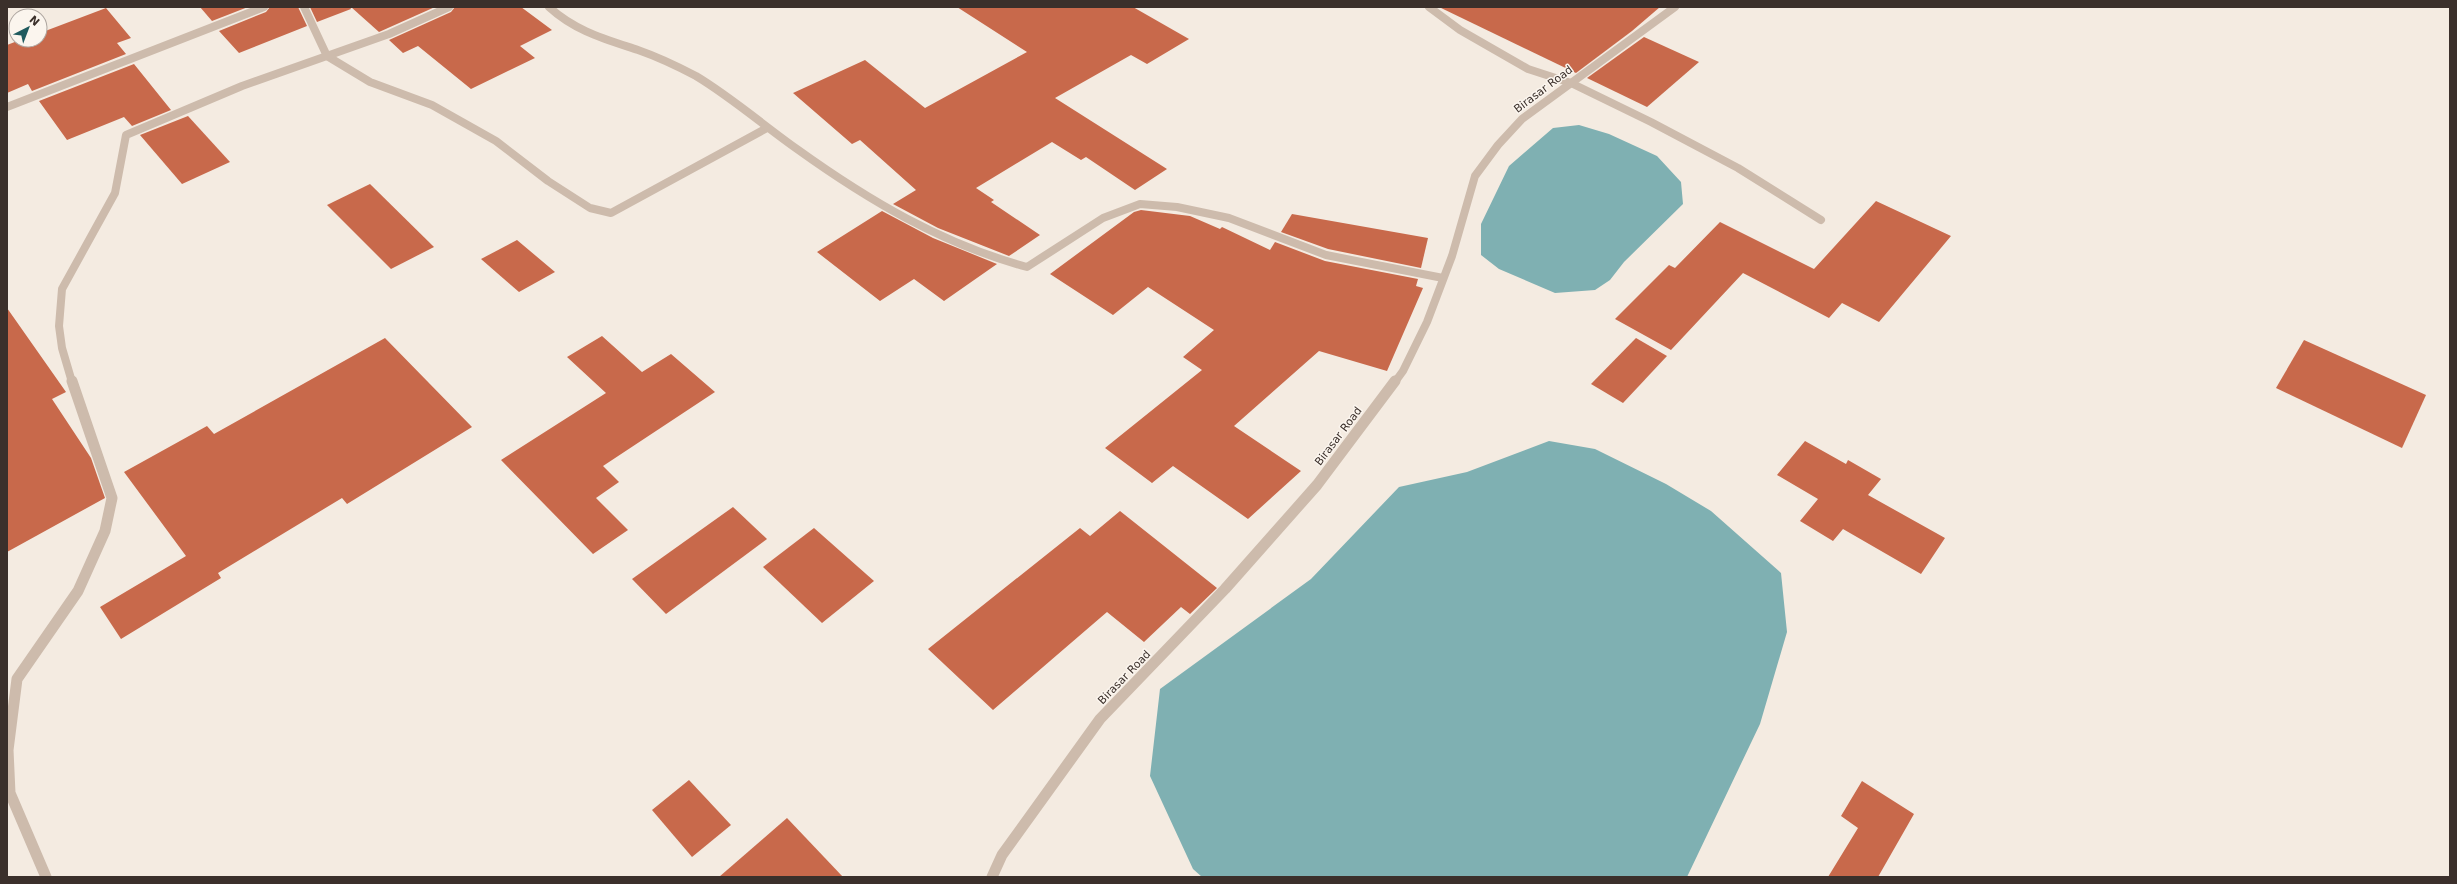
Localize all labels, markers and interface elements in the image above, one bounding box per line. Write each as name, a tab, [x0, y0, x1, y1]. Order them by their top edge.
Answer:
north arrow	[8, 8, 48, 48]
text: N	[27, 13, 42, 29]
street label: Birasar Road	[1511, 63, 1575, 116]
street label: Birasar Road	[1312, 404, 1365, 468]
street label: Birasar Road	[1095, 648, 1153, 707]

